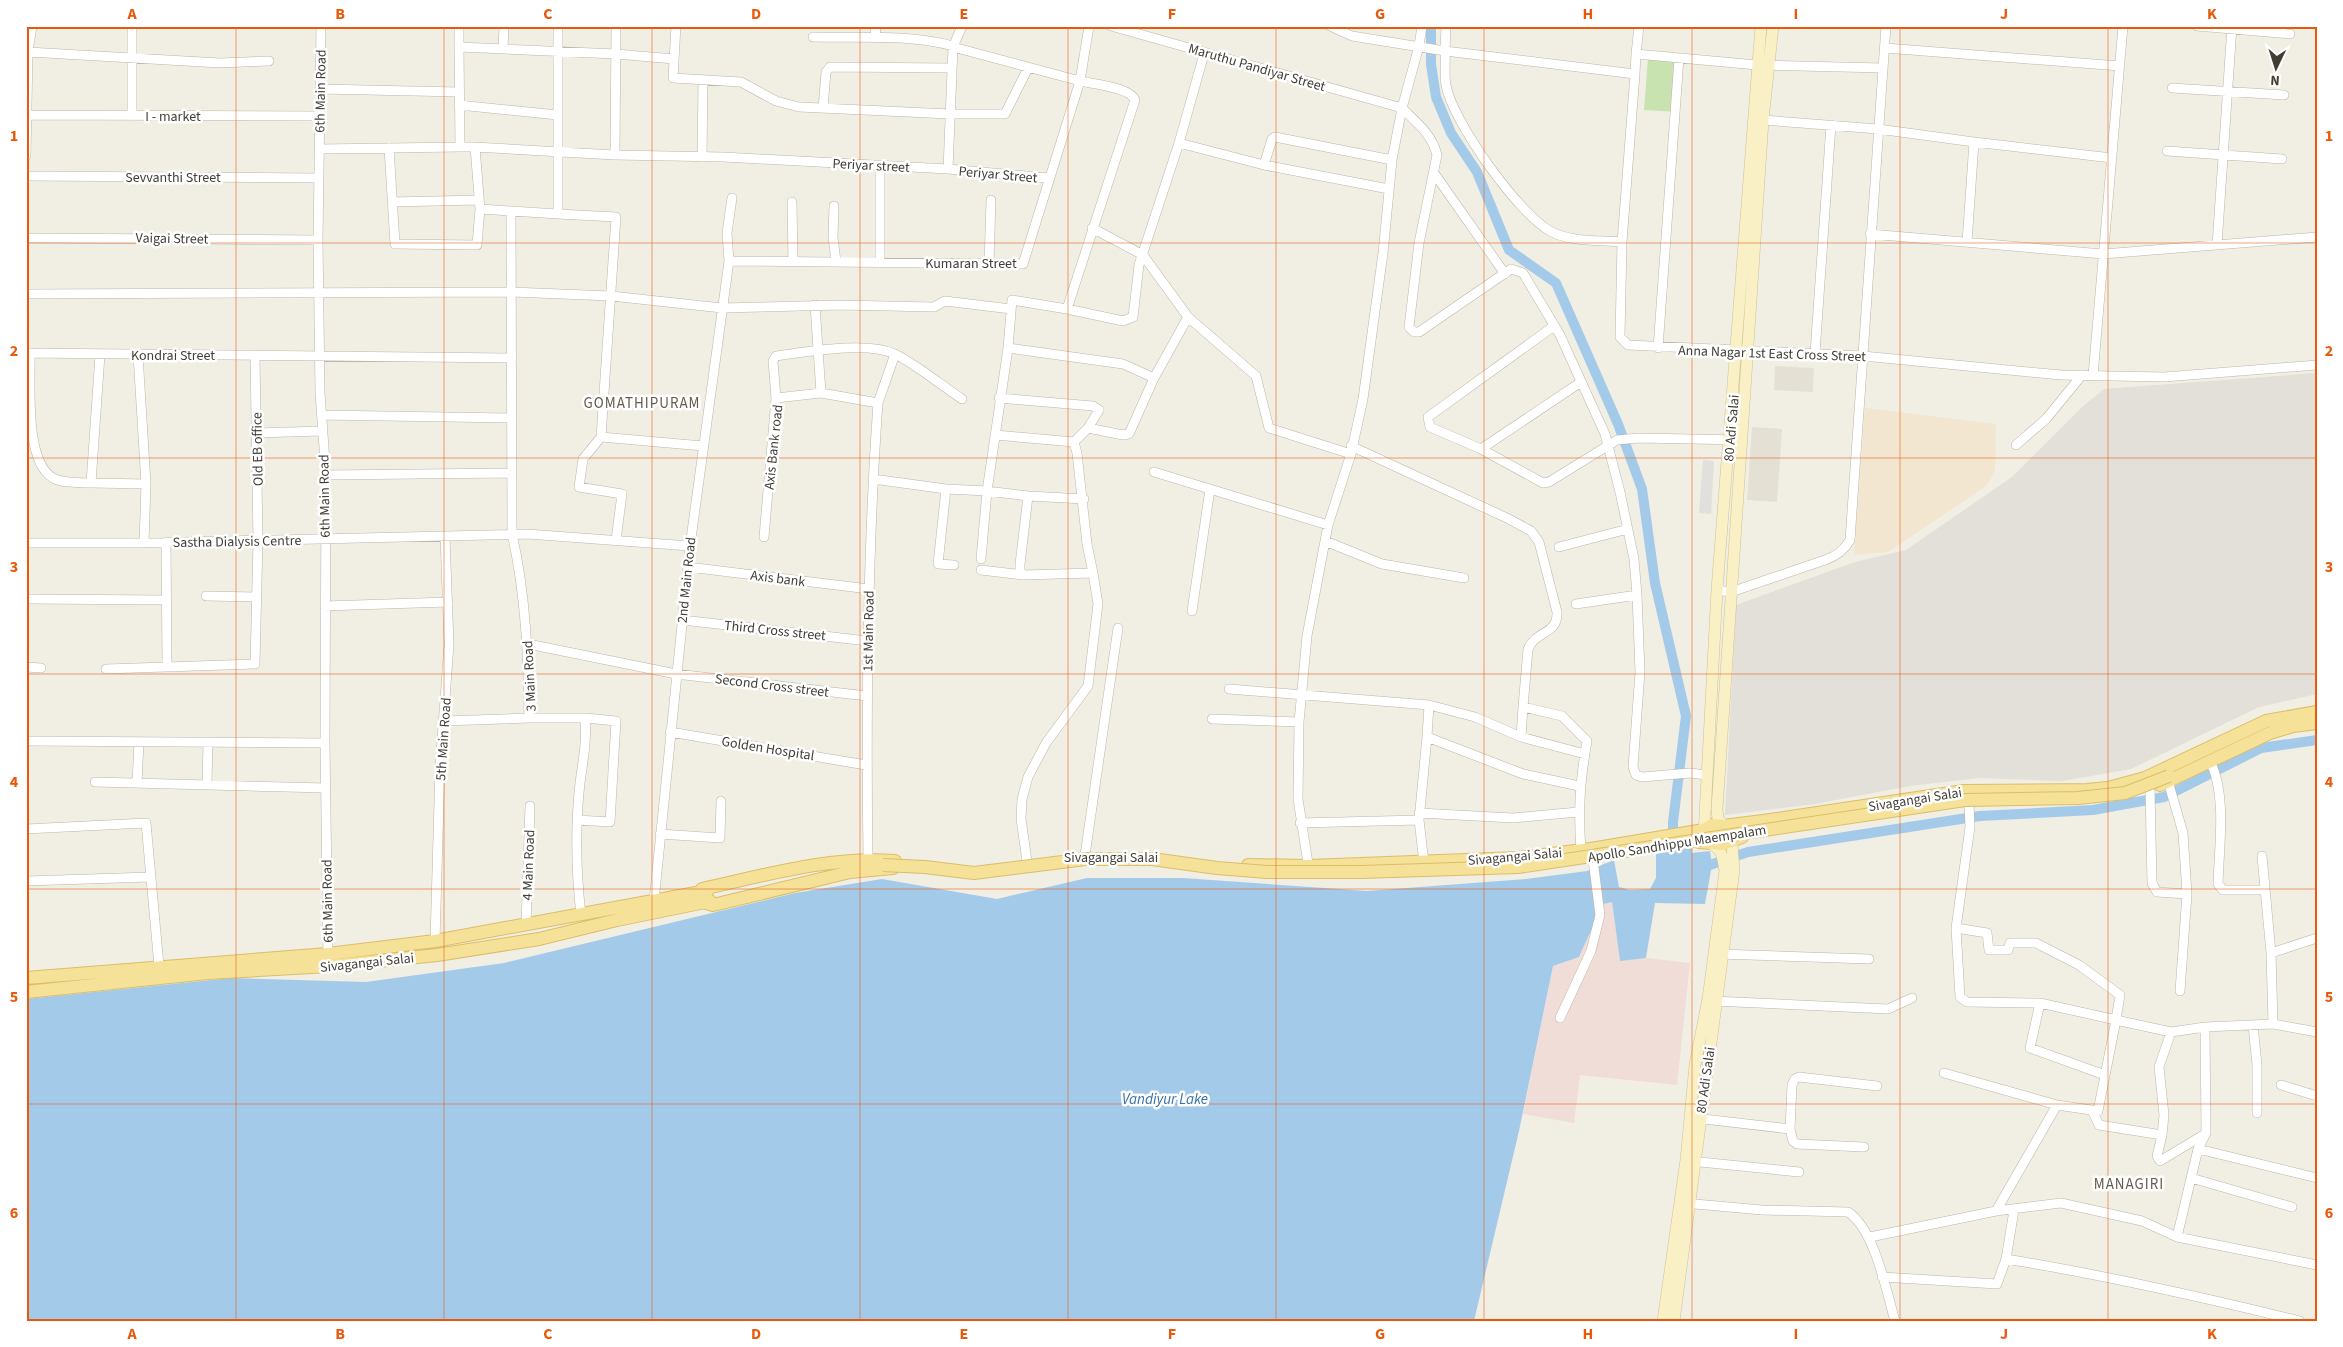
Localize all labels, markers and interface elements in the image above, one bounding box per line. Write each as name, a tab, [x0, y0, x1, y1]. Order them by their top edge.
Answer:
text: A	[126, 3, 137, 25]
text: B	[335, 3, 345, 25]
text: C	[543, 3, 553, 25]
text: D	[751, 3, 761, 25]
text: E	[960, 3, 968, 25]
text: F	[1168, 3, 1176, 25]
text: G	[1375, 3, 1385, 25]
text: H	[1583, 3, 1593, 25]
text: I	[1794, 3, 1798, 25]
text: J	[2000, 3, 2008, 25]
text: K	[2207, 3, 2217, 25]
street label: Maruthu Pandiyar Street	[1186, 39, 1328, 97]
north arrow	[2250, 42, 2300, 92]
street label: 6th Main Road	[310, 49, 332, 133]
text: N	[2270, 70, 2281, 90]
street label: I - market	[145, 107, 201, 127]
text: 1	[10, 125, 18, 147]
text: 1	[2325, 125, 2333, 147]
street label: Periyar street	[832, 154, 910, 178]
street label: Periyar Street	[958, 162, 1038, 188]
street label: Sevvanthi Street	[125, 168, 221, 188]
street label: Vaigai Street	[136, 228, 209, 250]
street label: Kumaran Street	[925, 254, 1017, 274]
text: 2	[10, 340, 18, 362]
text: 2	[2325, 340, 2333, 362]
street label: Anna Nagar 1st East Cross Street	[1678, 341, 1866, 367]
street label: Kondrai Street	[131, 346, 215, 366]
district label: GOMATHIPURAM	[584, 393, 700, 414]
street label: 80 Adi Salai	[1719, 394, 1745, 462]
street label: Axis Bank road	[760, 404, 788, 491]
street label: Old EB office	[247, 412, 269, 486]
street label: 6th Main Road	[314, 454, 336, 538]
street label: Sastha Dialysis Centre	[173, 531, 301, 553]
street label: 2nd Main Road	[673, 536, 701, 624]
text: 3	[10, 556, 18, 578]
text: 3	[2325, 556, 2333, 578]
street label: Axis bank	[749, 566, 807, 592]
street label: 1st Main Road	[858, 590, 880, 672]
street label: Third Cross street	[723, 616, 827, 646]
street label: 3 Main Road	[518, 640, 542, 712]
street label: Second Cross street	[714, 669, 830, 703]
street label: 5th Main Road	[431, 697, 457, 781]
street label: Golden Hospital	[720, 732, 816, 766]
text: 4	[10, 771, 19, 793]
text: 4	[2325, 771, 2334, 793]
street label: Sivagangai Salai	[1867, 783, 1963, 817]
street label: Apollo Sandhippu Maempalam	[1587, 820, 1768, 868]
street label: 4 Main Road	[518, 829, 540, 901]
street label: Sivagangai Salai	[1467, 843, 1563, 871]
street label: Sivagangai Salai	[1064, 848, 1158, 868]
street label: 6th Main Road	[317, 859, 339, 943]
street label: Sivagangai Salai	[319, 948, 415, 978]
text: 5	[10, 986, 18, 1008]
text: 5	[2325, 986, 2333, 1008]
street label: 80 Adi Salai	[1691, 1046, 1721, 1115]
water label: Vandiyur Lake	[1122, 1089, 1208, 1110]
district label: MANAGIRI	[2094, 1174, 2164, 1195]
text: 6	[10, 1202, 18, 1224]
text: 6	[2325, 1202, 2333, 1224]
text: A	[126, 1323, 137, 1345]
text: B	[335, 1323, 345, 1345]
text: C	[543, 1323, 553, 1345]
text: D	[751, 1323, 761, 1345]
text: E	[960, 1323, 968, 1345]
text: F	[1168, 1323, 1176, 1345]
text: G	[1375, 1323, 1385, 1345]
text: H	[1583, 1323, 1593, 1345]
text: I	[1794, 1323, 1798, 1345]
text: J	[2000, 1323, 2008, 1345]
text: K	[2207, 1323, 2217, 1345]

